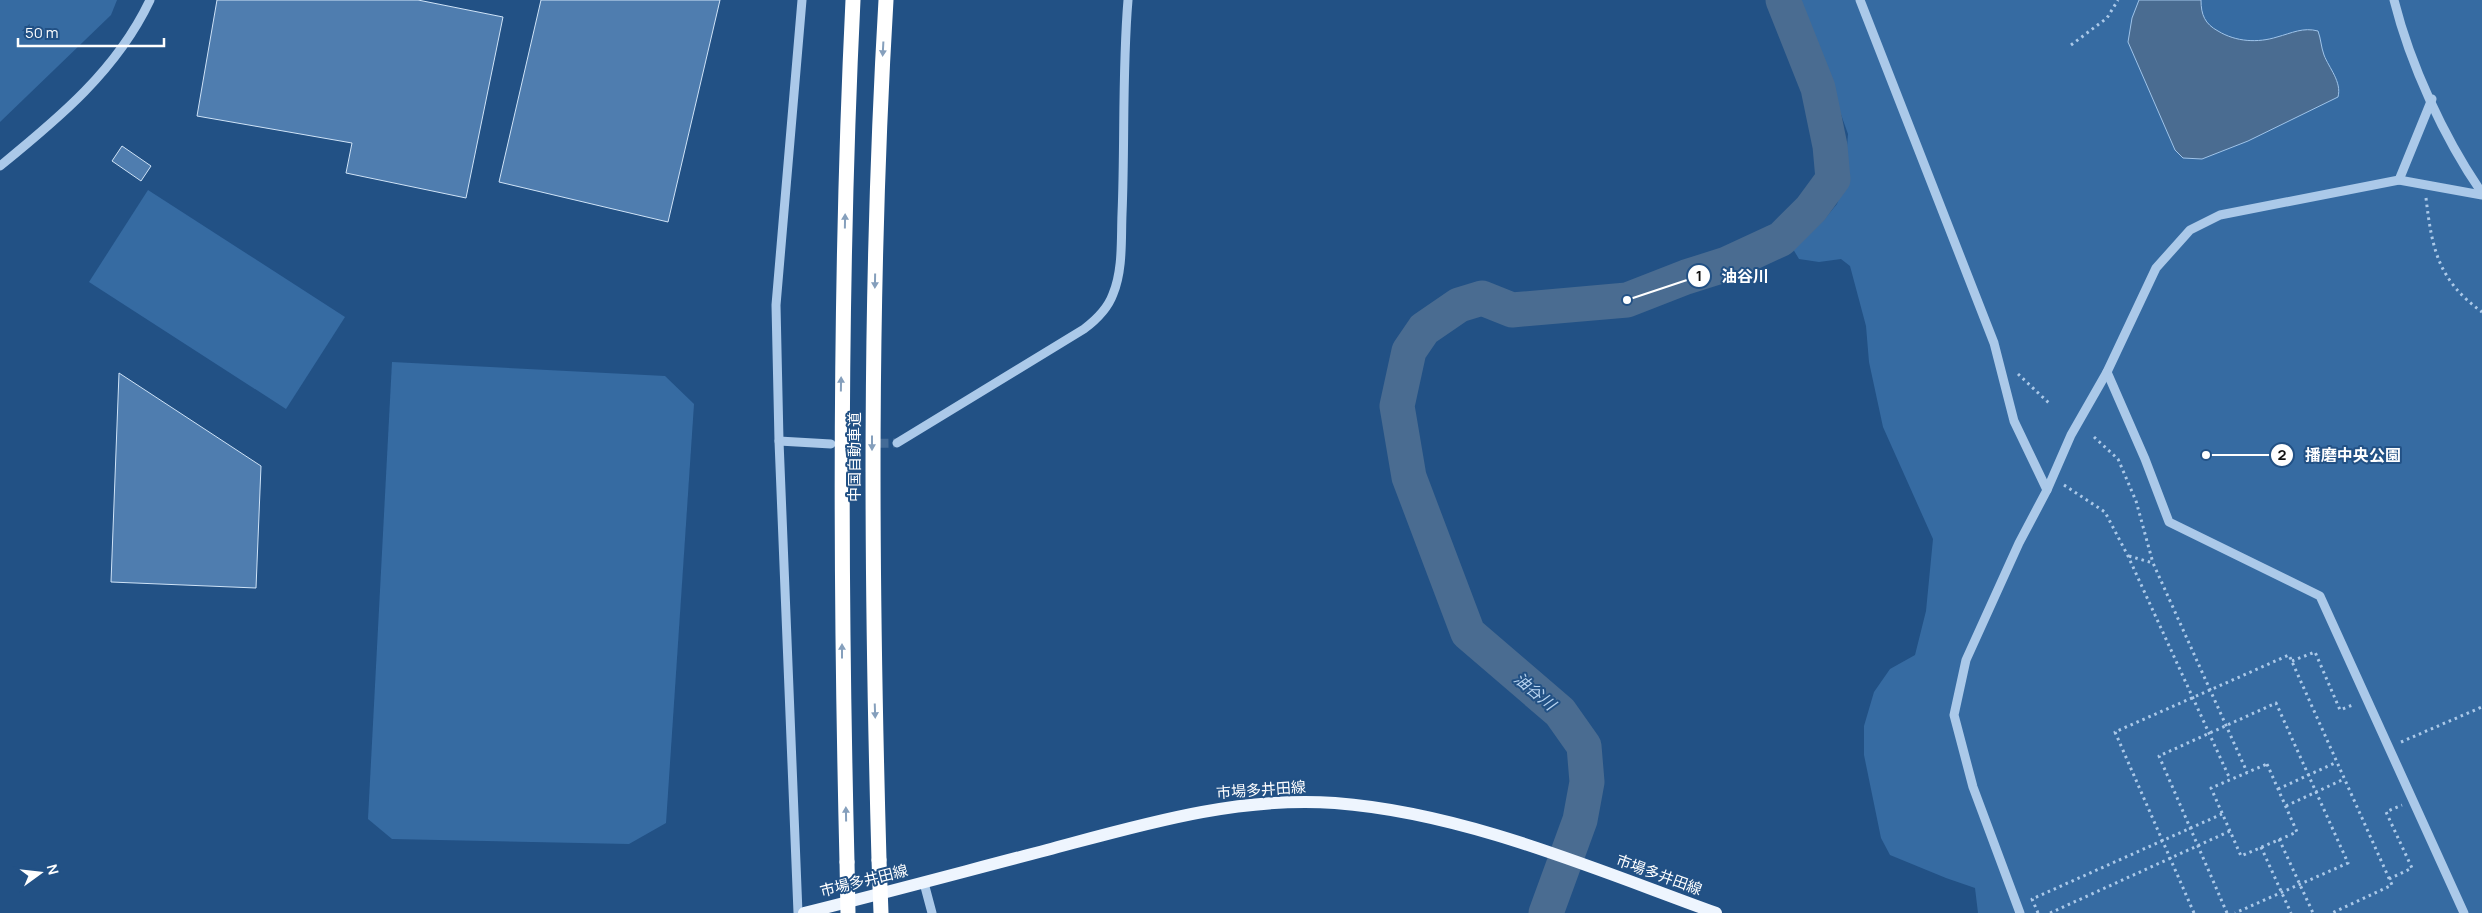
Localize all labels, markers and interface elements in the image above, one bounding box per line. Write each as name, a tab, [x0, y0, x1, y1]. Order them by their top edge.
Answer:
scale bar	[18, 15, 164, 47]
text: 50 m	[25, 22, 59, 43]
one-way arrow	[878, 41, 886, 57]
one-way arrow	[841, 213, 849, 229]
callout: 油谷川	[1686, 260, 1779, 291]
text: 1	[1696, 265, 1702, 286]
text: 油谷川	[1721, 265, 1769, 287]
one-way arrow	[870, 273, 878, 289]
one-way arrow	[837, 375, 845, 391]
street label: 中国自動車道	[844, 412, 865, 502]
one-way arrow	[868, 436, 876, 452]
callout: 播磨中央公園	[2270, 439, 2411, 470]
text: 2	[2278, 444, 2287, 465]
text: 播磨中央公園	[2305, 444, 2401, 466]
one-way arrow	[838, 643, 846, 659]
water label: 油谷川	[1510, 667, 1562, 716]
one-way arrow	[871, 703, 879, 719]
street label: 市場多井田線	[1215, 776, 1307, 803]
one-way arrow	[841, 805, 849, 821]
north arrow	[15, 848, 65, 898]
street label: 市場多井田線	[1613, 849, 1705, 900]
street label: 市場多井田線	[818, 859, 910, 902]
text: N	[43, 862, 64, 877]

